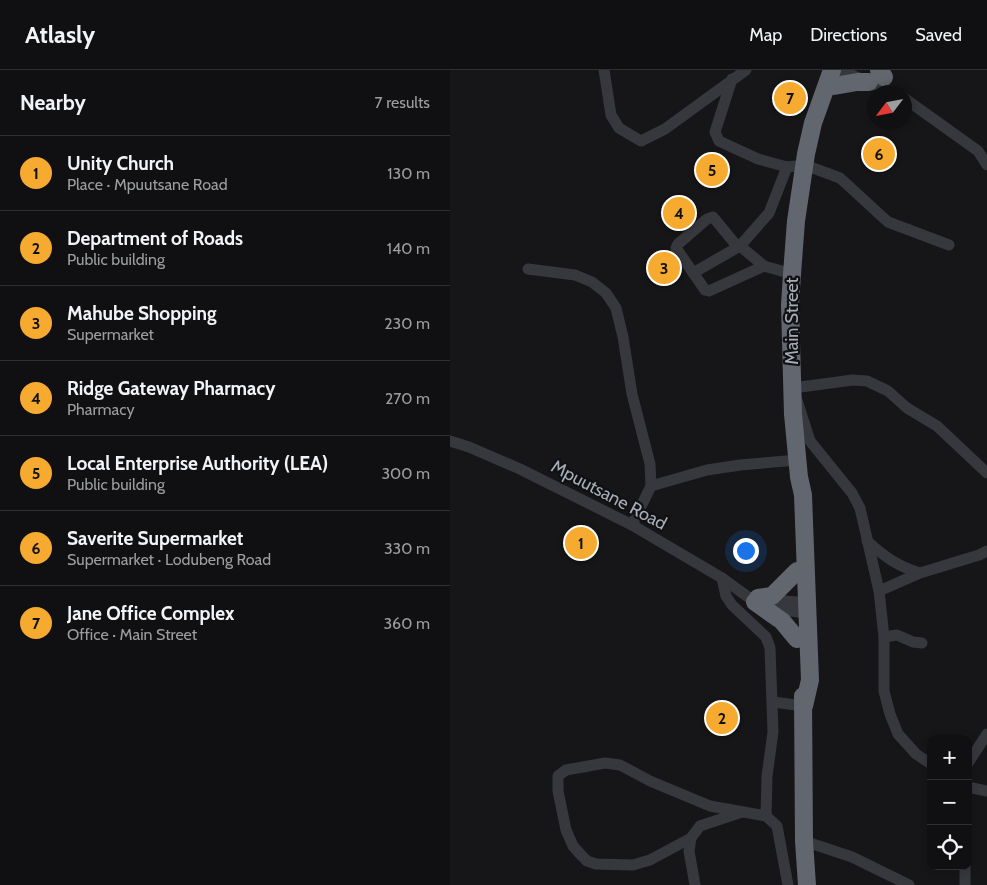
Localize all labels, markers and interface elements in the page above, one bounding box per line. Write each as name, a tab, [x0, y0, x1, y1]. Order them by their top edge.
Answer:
text: Atlasly	[25, 20, 95, 49]
text: Map	[749, 24, 782, 46]
text: Directions	[810, 24, 887, 46]
text: Saved	[915, 24, 962, 46]
pin: 7	[774, 79, 806, 117]
north arrow	[867, 85, 912, 130]
text: Nearby	[20, 90, 86, 115]
text: 7 results	[375, 93, 430, 112]
pin: 6	[863, 135, 895, 173]
pin: 5	[696, 151, 728, 189]
text: Unity Church	[67, 152, 174, 175]
text: 1	[33, 164, 39, 183]
text: 130 m	[387, 164, 430, 183]
text: Place · Mpuutsane Road	[67, 175, 228, 194]
pin: 4	[663, 194, 695, 232]
text: Department of Roads	[67, 227, 243, 250]
text: 2	[32, 239, 40, 258]
text: 140 m	[387, 239, 430, 258]
pin: 3	[648, 249, 680, 287]
text: Public building	[67, 250, 165, 269]
street label: Main Street	[781, 277, 803, 365]
text: Mahube Shopping	[67, 302, 216, 325]
text: 3	[32, 314, 40, 333]
text: 230 m	[384, 314, 430, 333]
text: Supermarket	[67, 325, 154, 344]
text: Ridge Gateway Pharmacy	[67, 377, 275, 400]
text: 4	[31, 389, 41, 408]
text: 270 m	[385, 389, 430, 408]
text: Pharmacy	[67, 400, 135, 419]
text: Local Enterprise Authority (LEA)	[67, 452, 328, 475]
street label: Mpuutsane Road	[547, 455, 671, 535]
text: 5	[32, 464, 40, 483]
text: 300 m	[381, 464, 430, 483]
text: Public building	[67, 475, 165, 494]
pin: 1	[565, 524, 597, 562]
text: Saverite Supermarket	[67, 527, 243, 550]
your location	[733, 538, 759, 564]
text: 6	[32, 539, 41, 558]
text: 330 m	[384, 539, 430, 558]
text: Supermarket · Lodubeng Road	[67, 550, 271, 569]
text: Jane Office Complex	[67, 602, 234, 625]
text: 7	[32, 614, 40, 633]
text: 360 m	[383, 614, 430, 633]
text: Office · Main Street	[67, 625, 197, 644]
pin: 2	[706, 699, 738, 737]
map controls	[927, 735, 972, 870]
button: +	[927, 735, 972, 780]
button: −	[927, 780, 972, 825]
button: locate	[927, 825, 972, 870]

